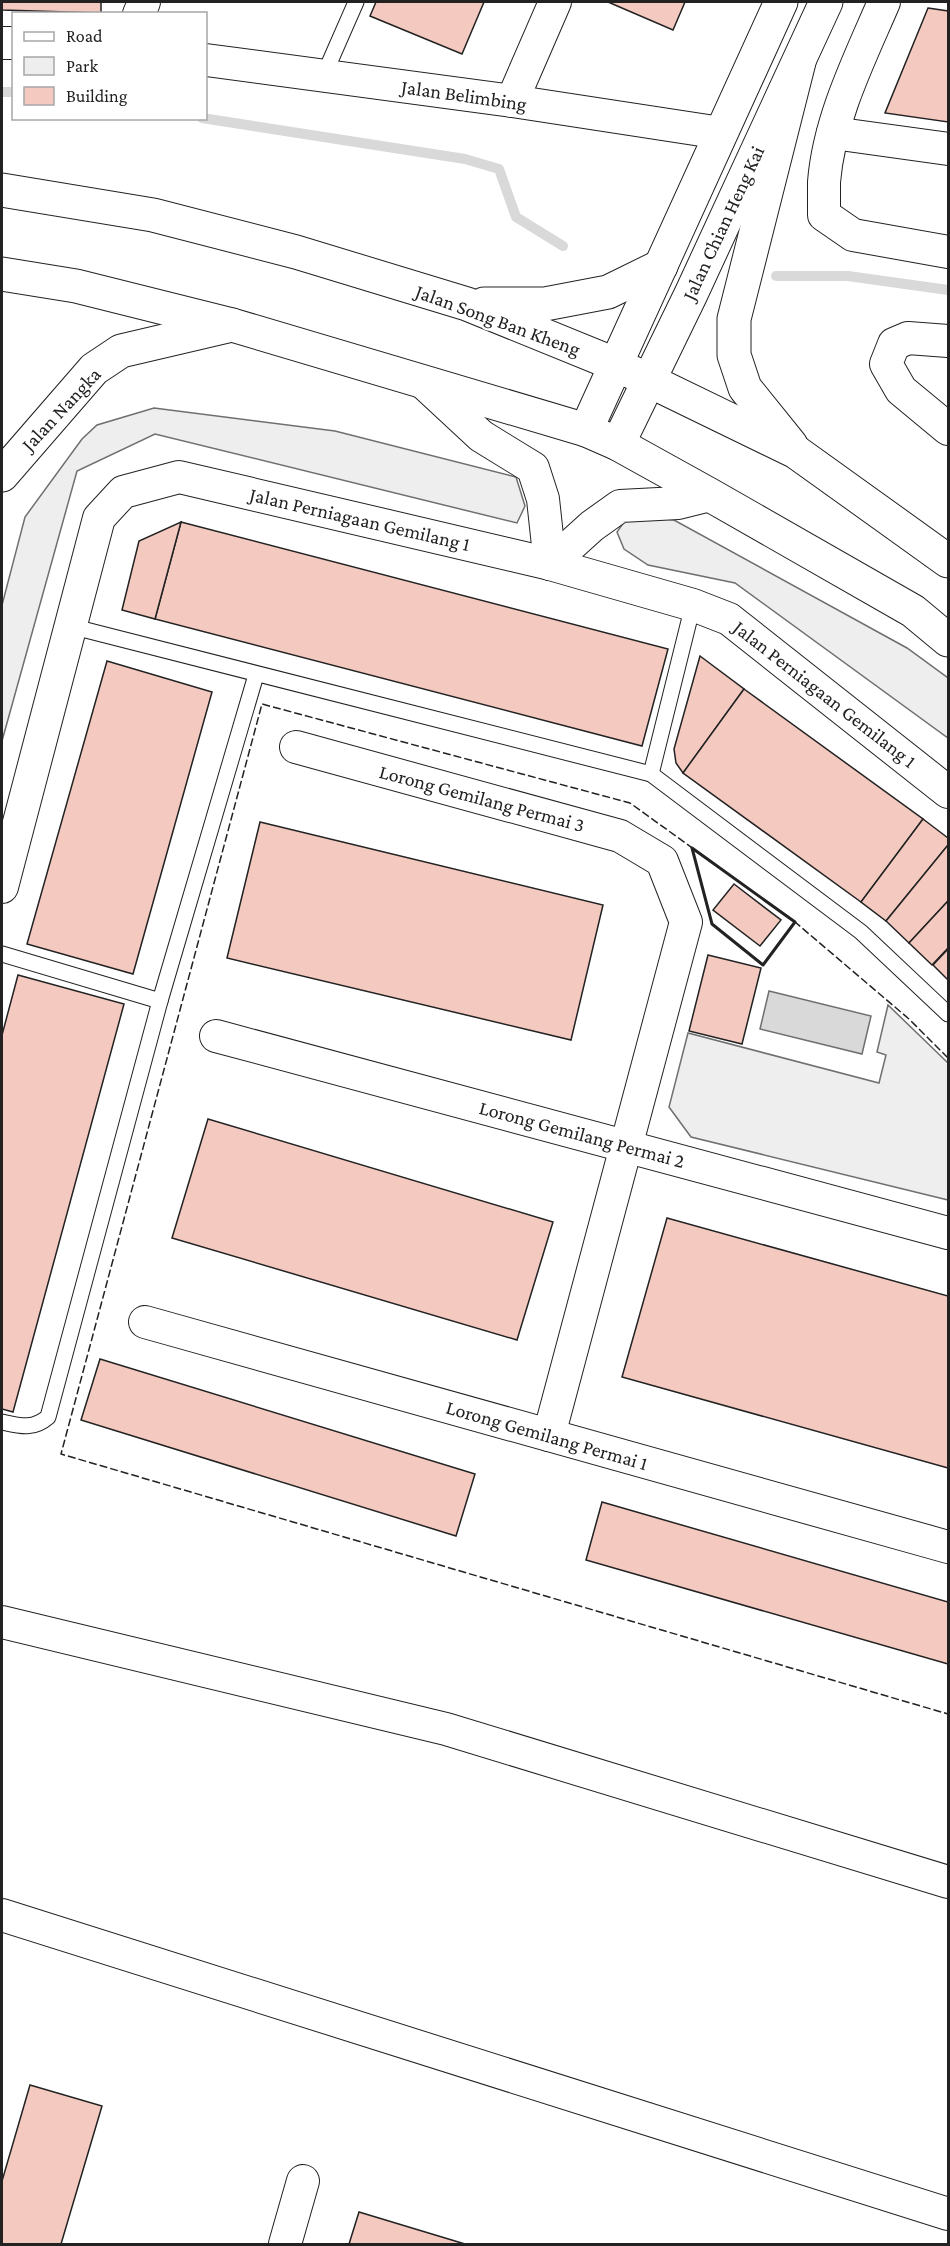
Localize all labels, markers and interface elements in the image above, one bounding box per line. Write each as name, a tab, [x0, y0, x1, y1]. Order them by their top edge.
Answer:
legend	[12, 12, 207, 120]
text: Road	[66, 26, 103, 46]
text: Park	[66, 56, 98, 76]
street label: Jalan Belimbing	[398, 75, 528, 116]
text: Building	[66, 86, 128, 106]
street label: Jalan Chian Heng Kai	[677, 142, 769, 306]
street label: Jalan Song Ban Kheng	[410, 279, 584, 361]
street label: Jalan Nangka	[16, 363, 106, 457]
street label: Jalan Perniagaan Gemilang 1	[245, 482, 472, 556]
street label: Jalan Perniagaan Gemilang 1	[727, 615, 921, 773]
street label: Lorong Gemilang Permai 3	[377, 760, 587, 837]
street label: Lorong Gemilang Permai 2	[477, 1096, 687, 1173]
street label: Lorong Gemilang Permai 1	[443, 1396, 650, 1475]

